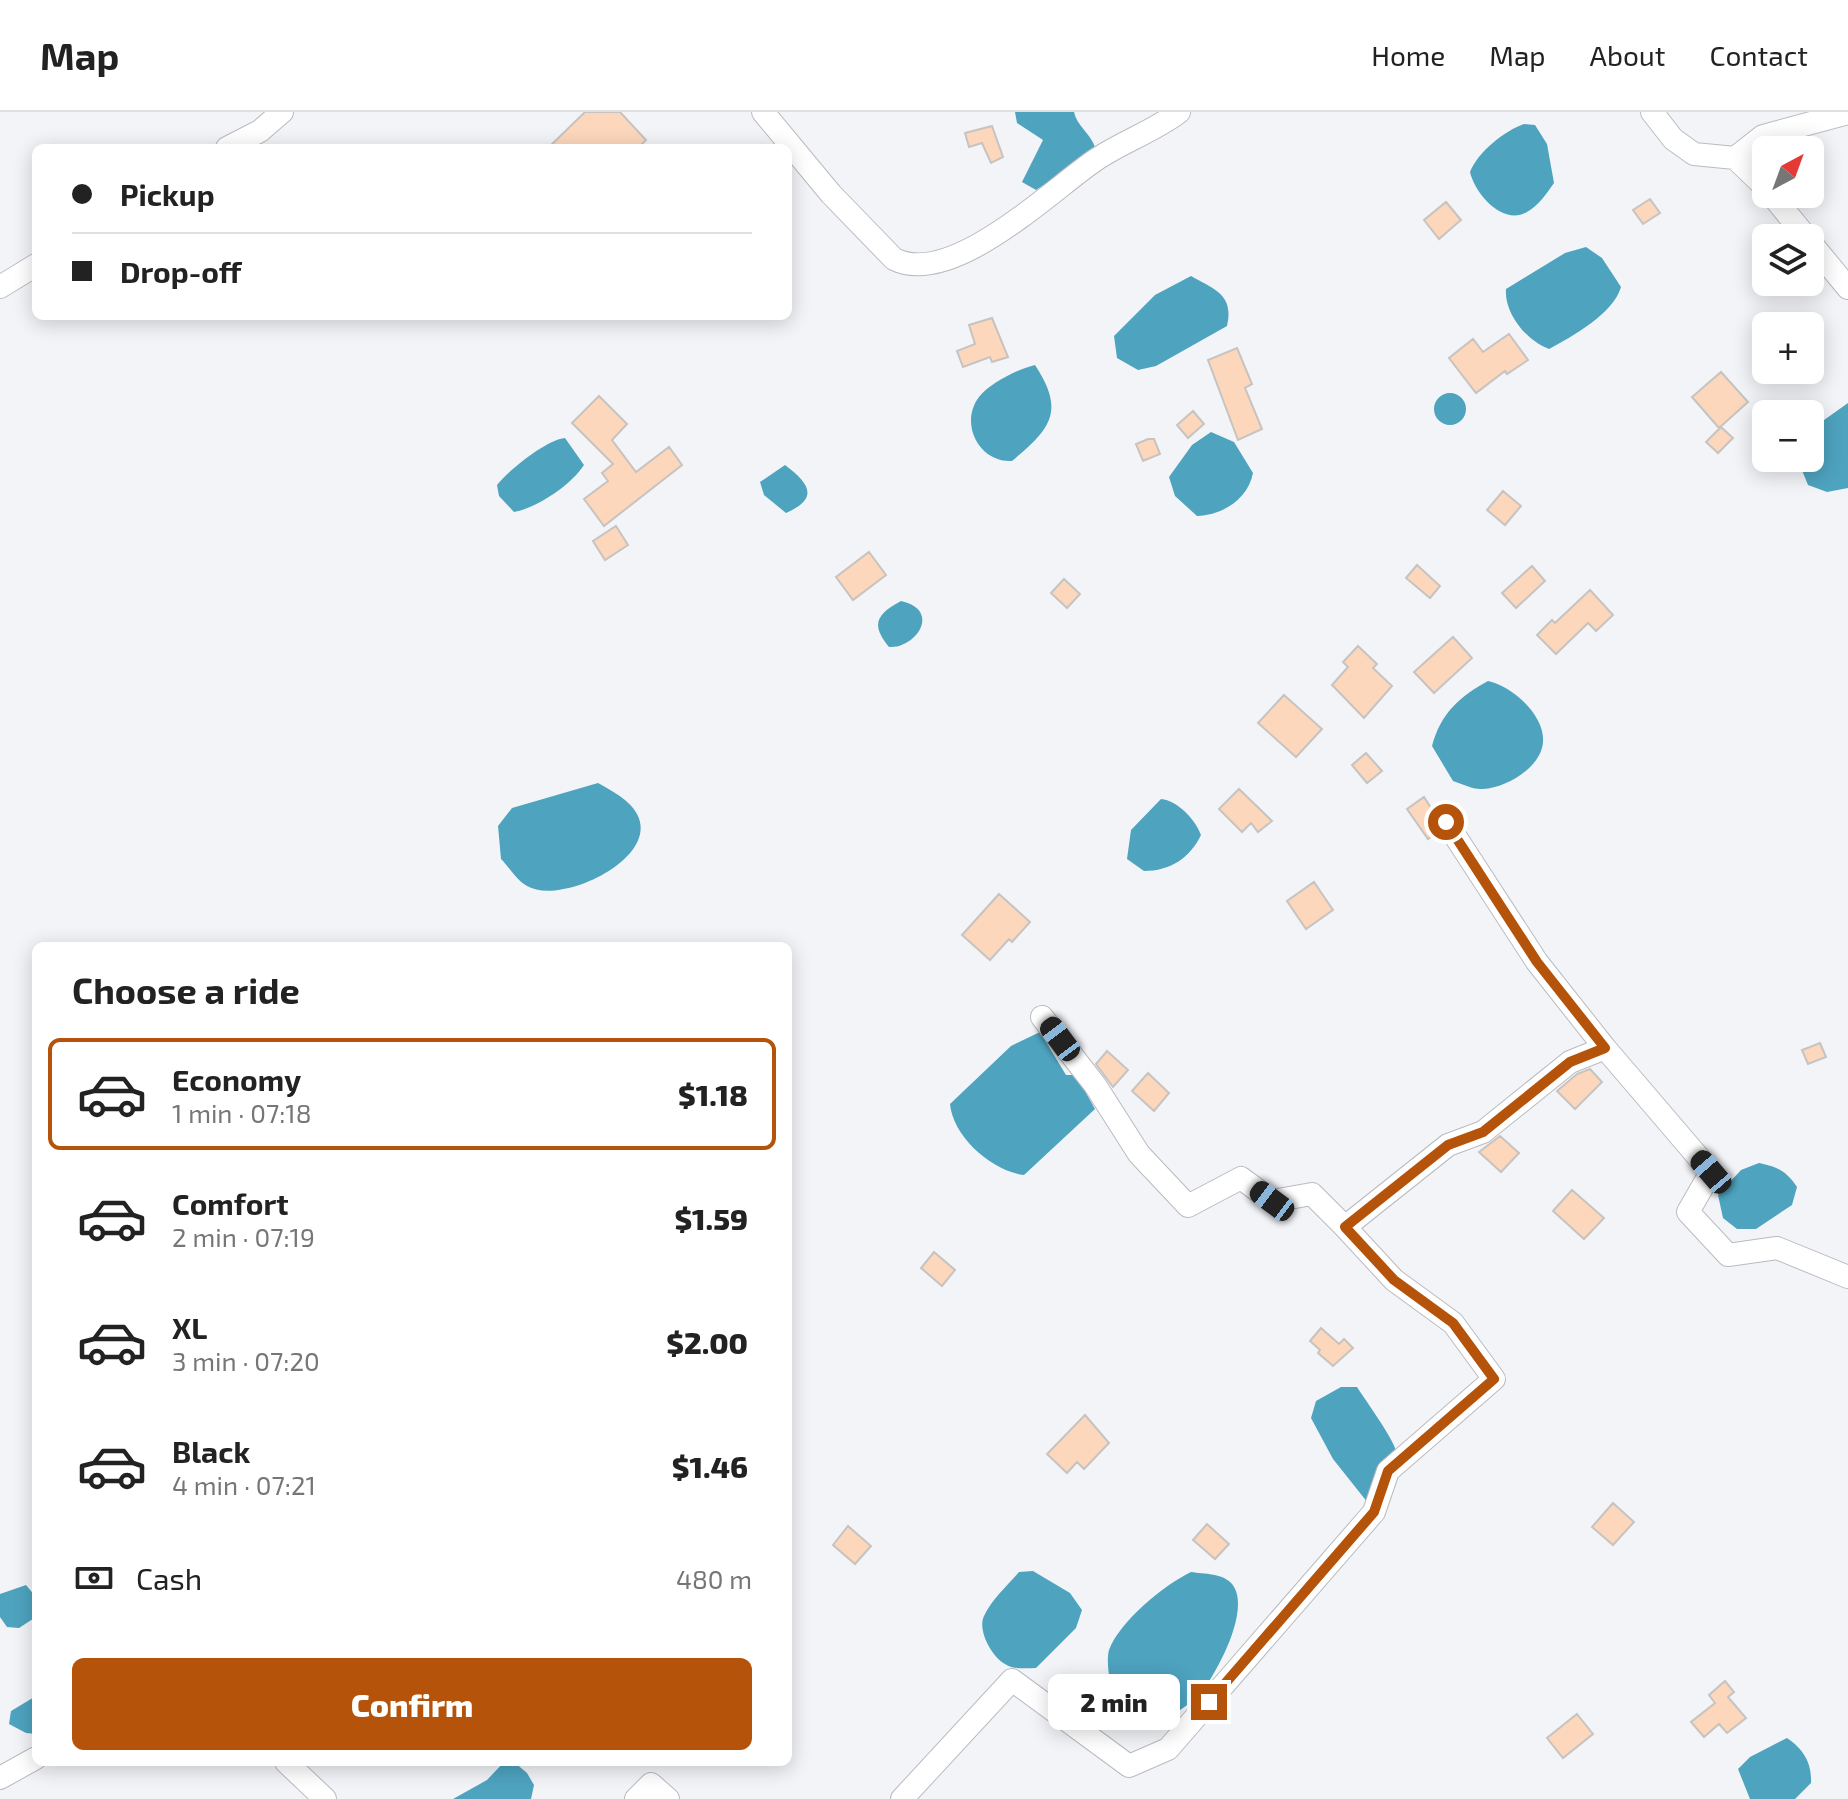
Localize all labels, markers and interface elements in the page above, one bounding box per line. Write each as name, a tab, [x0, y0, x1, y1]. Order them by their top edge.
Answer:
text: Map	[40, 32, 119, 78]
text: Home	[1371, 38, 1445, 72]
text: Map	[1489, 38, 1546, 72]
text: About	[1590, 38, 1665, 72]
text: Contact	[1709, 38, 1808, 72]
north arrow	[1752, 136, 1824, 208]
map controls	[1752, 136, 1824, 472]
text: Pickup	[120, 176, 215, 212]
button: layers	[1752, 224, 1824, 296]
text: Drop-off	[120, 253, 242, 289]
button: +	[1752, 312, 1824, 384]
button: −	[1752, 400, 1824, 472]
route start	[1428, 804, 1464, 840]
text: Choose a ride	[72, 968, 300, 1011]
car	[1036, 1013, 1084, 1065]
icon: car	[76, 1058, 148, 1130]
text: Economy	[172, 1061, 301, 1097]
text: $1.18	[678, 1076, 748, 1112]
text: 1 min · 07:18	[172, 1097, 311, 1128]
car	[1686, 1146, 1736, 1198]
car	[1246, 1177, 1298, 1225]
icon: car	[76, 1182, 148, 1254]
text: Comfort	[172, 1185, 289, 1221]
text: $1.59	[674, 1200, 748, 1236]
text: 2 min · 07:19	[172, 1221, 315, 1252]
icon: car	[76, 1306, 148, 1378]
text: XL	[172, 1309, 207, 1345]
text: $2.00	[666, 1324, 748, 1360]
text: 3 min · 07:20	[172, 1345, 320, 1376]
icon: car	[76, 1430, 148, 1502]
text: Black	[172, 1433, 250, 1469]
text: $1.46	[672, 1448, 748, 1484]
text: 4 min · 07:21	[172, 1469, 316, 1500]
icon: cash	[72, 1556, 116, 1600]
text: Cash	[136, 1560, 202, 1596]
text: 480 m	[676, 1563, 752, 1594]
button: Confirm	[72, 1658, 752, 1750]
callout: 2 min	[1049, 1674, 1181, 1730]
route end	[1191, 1684, 1227, 1720]
text: 2 min	[1080, 1686, 1148, 1717]

